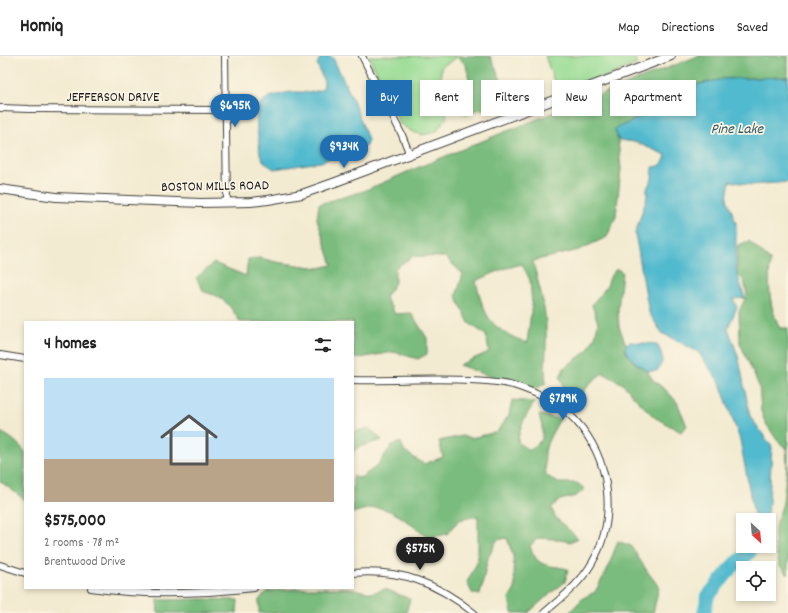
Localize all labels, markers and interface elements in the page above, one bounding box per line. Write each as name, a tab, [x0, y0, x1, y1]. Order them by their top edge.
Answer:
text: Homiq	[20, 14, 63, 41]
text: Map	[618, 18, 640, 38]
text: Directions	[662, 18, 715, 38]
text: Saved	[737, 18, 768, 38]
chip: Buy	[366, 80, 412, 116]
chip: Rent	[420, 80, 473, 116]
chip: Filters	[481, 80, 544, 116]
chip: New	[552, 80, 602, 116]
chip: Apartment	[610, 80, 696, 116]
street label: JEFFERSON DRIVE	[67, 88, 160, 108]
pin: $695K	[207, 94, 263, 128]
text: $695K	[220, 97, 250, 116]
water label: Pine Lake	[711, 119, 765, 141]
pin: $934K	[316, 135, 372, 169]
text: $934K	[329, 138, 359, 157]
street label: BOSTON MILLS ROAD	[161, 176, 269, 198]
text: 4 homes	[44, 333, 97, 357]
icon: filters	[312, 334, 334, 356]
pin: $789K	[535, 387, 591, 421]
text: $789K	[549, 390, 577, 409]
icon: home	[153, 404, 225, 476]
text: $575,000	[44, 510, 106, 534]
north arrow	[736, 513, 776, 553]
map controls	[736, 513, 776, 601]
text: 2 rooms · 78 m²	[44, 534, 119, 553]
pin: $575K	[392, 537, 448, 571]
text: $575K	[405, 540, 435, 559]
text: Brentwood Drive	[44, 553, 126, 572]
button: locate	[736, 561, 776, 601]

